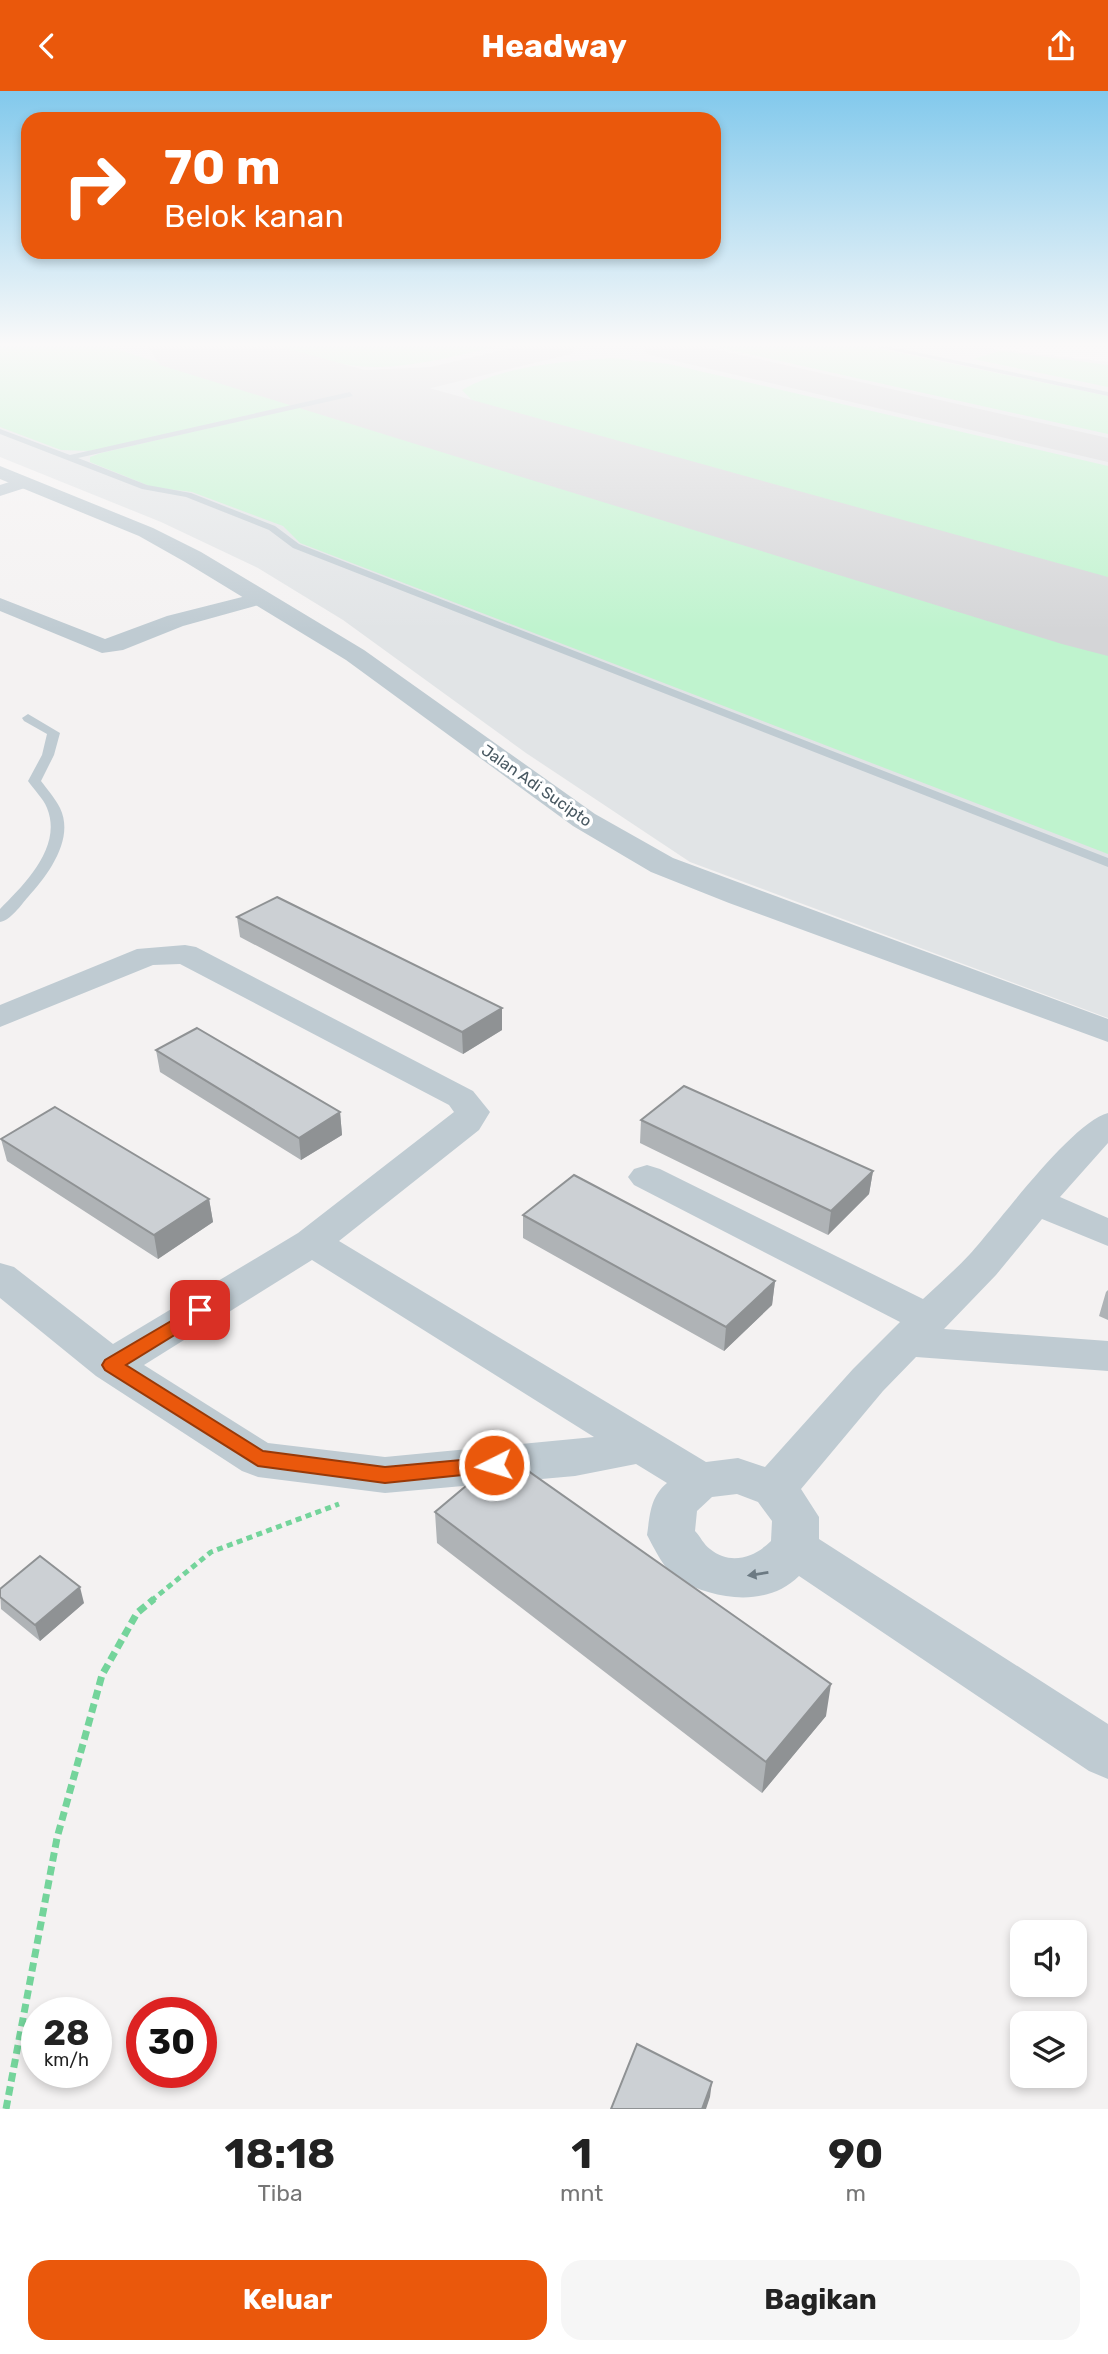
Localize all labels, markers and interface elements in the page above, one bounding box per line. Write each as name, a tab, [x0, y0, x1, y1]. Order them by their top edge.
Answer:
icon: back	[28, 27, 66, 65]
text: Headway	[481, 27, 627, 65]
icon: share	[1042, 27, 1080, 65]
text: 70 m	[164, 138, 281, 196]
icon: right	[49, 140, 140, 231]
text: Belok kanan	[164, 197, 344, 235]
street label: Jalan Adi Sucipto	[478, 740, 595, 830]
pin	[170, 1280, 230, 1340]
icon: arrive	[181, 1291, 219, 1329]
position arrow	[457, 1428, 531, 1502]
one-way arrow	[747, 1569, 769, 1580]
map controls	[1010, 1920, 1087, 2088]
button: sound	[1010, 1920, 1087, 1997]
speed limit sign: 30	[126, 1997, 217, 2088]
button: layers	[1010, 2011, 1087, 2088]
text: 28	[43, 2012, 90, 2054]
text: km/h	[44, 2049, 89, 2071]
text: 18:18	[225, 2129, 335, 2179]
text: 1	[571, 2129, 592, 2179]
text: 90	[828, 2129, 883, 2179]
text: Tiba	[257, 2179, 303, 2207]
text: mnt	[560, 2179, 603, 2207]
text: m	[845, 2179, 866, 2207]
button: Keluar	[28, 2260, 547, 2340]
button: Bagikan	[561, 2260, 1080, 2340]

